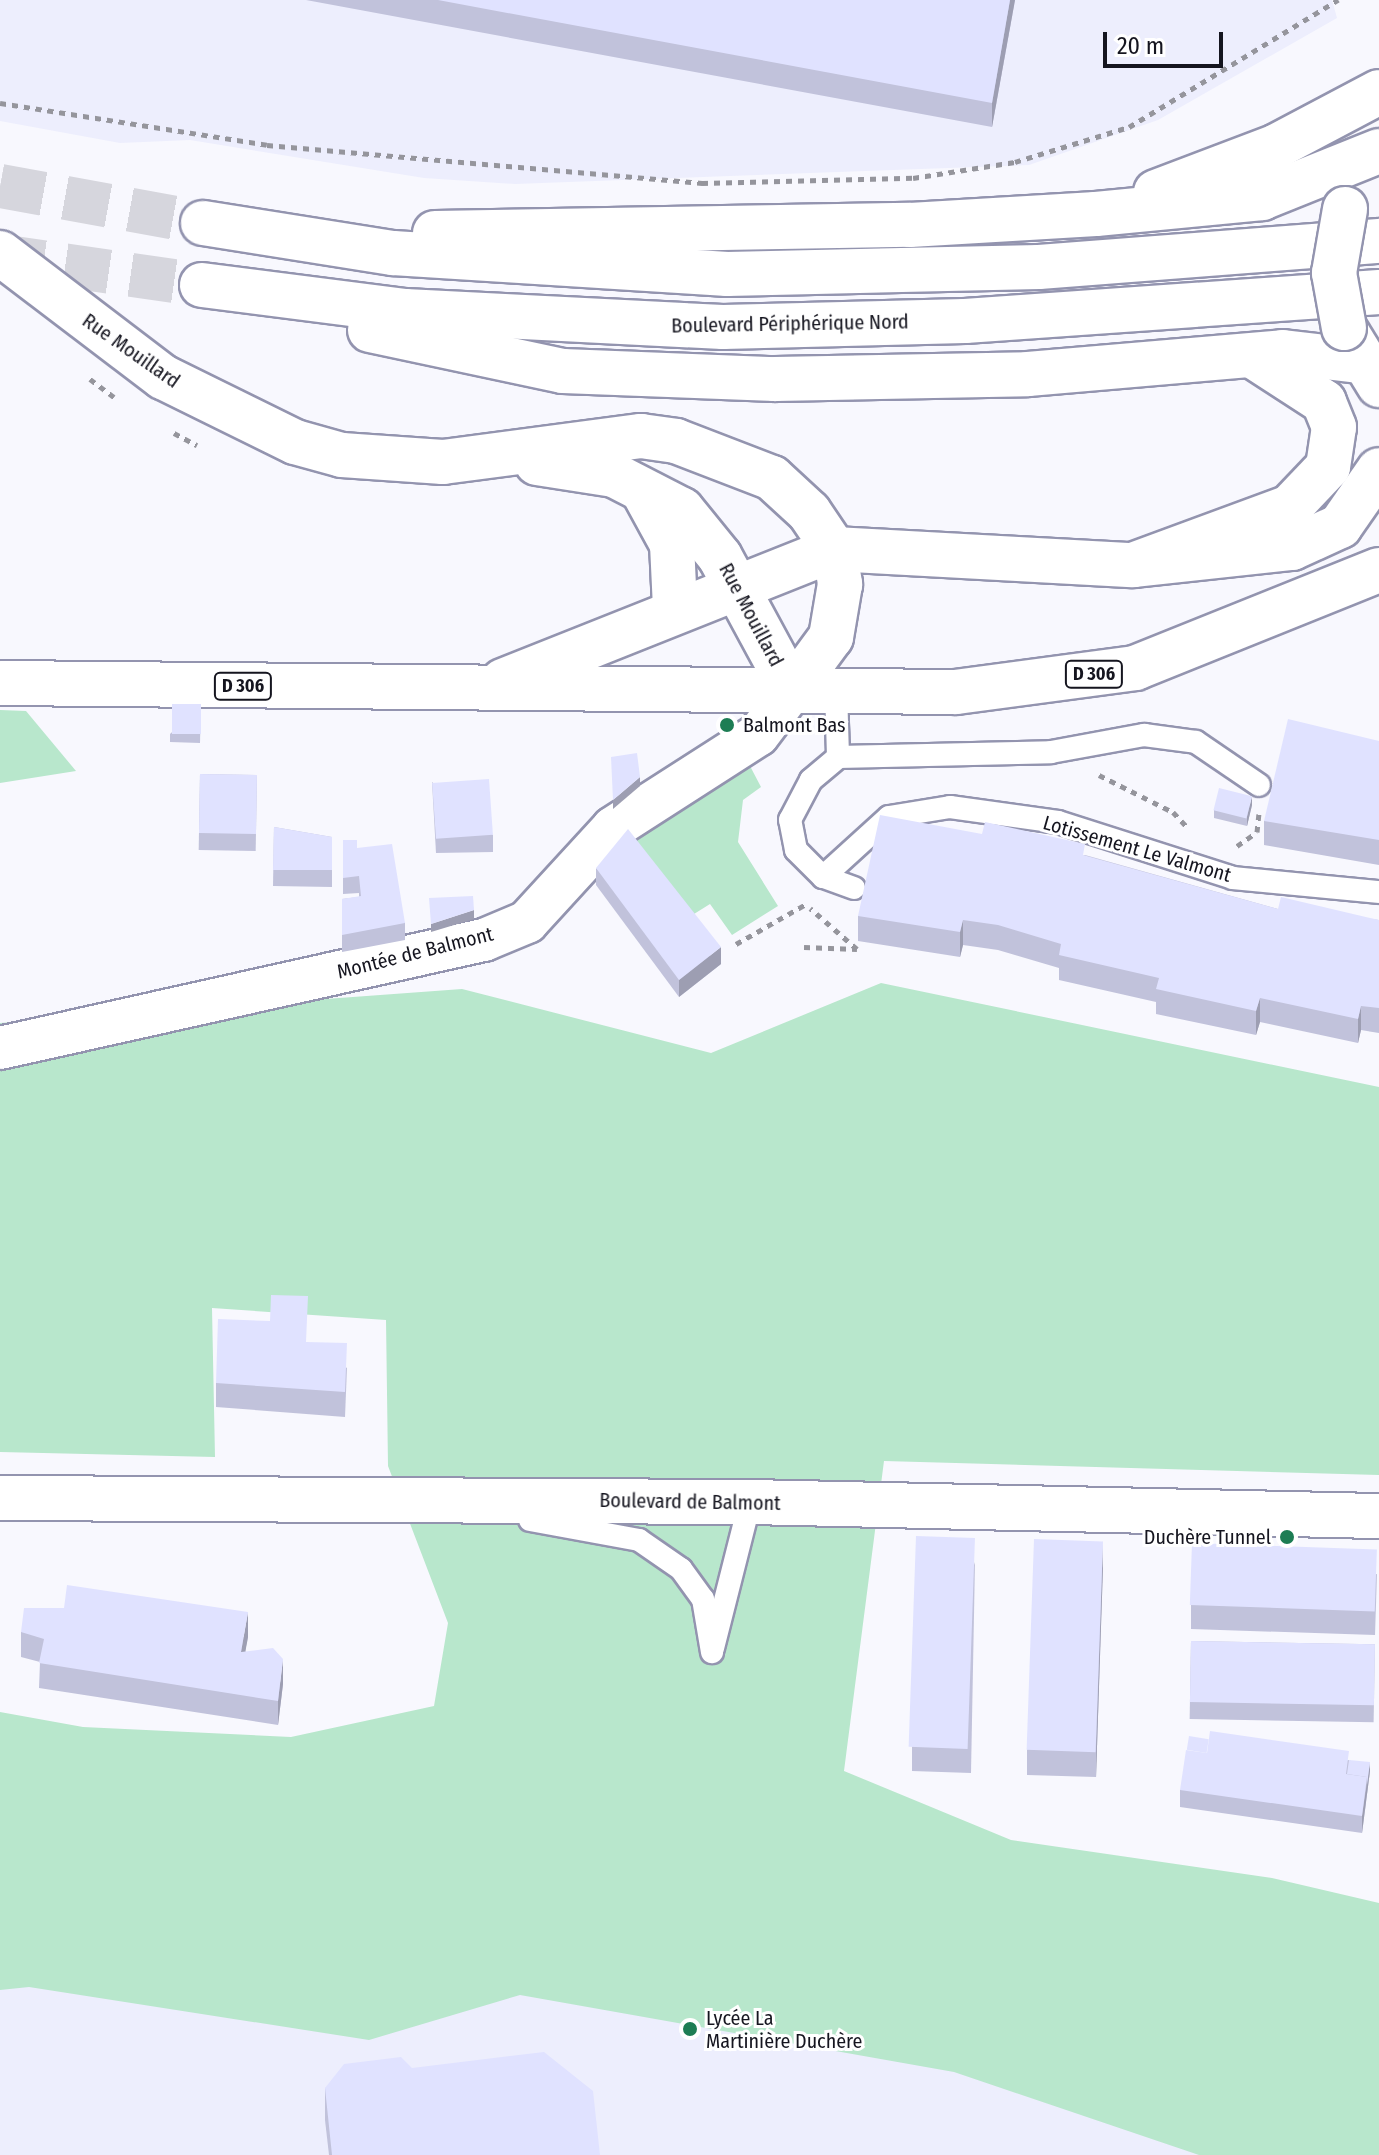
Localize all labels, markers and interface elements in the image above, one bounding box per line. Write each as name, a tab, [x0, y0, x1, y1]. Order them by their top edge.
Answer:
scale bar	[1107, 16, 1227, 66]
text: 20 m	[1117, 32, 1164, 60]
street label: Rue Mouillard	[78, 309, 184, 393]
street label: Boulevard Périphérique Nord	[671, 310, 909, 338]
street label: Rue Mouillard	[714, 559, 788, 671]
road number: D 306	[1064, 660, 1124, 688]
road number: D 306	[213, 672, 273, 700]
place label: Balmont Bas	[743, 713, 846, 737]
marker: Balmont Bas	[718, 716, 736, 734]
street label: Lotissement Le Valmont	[1040, 811, 1234, 887]
street label: Montée de Balmont	[334, 922, 496, 984]
street label: Boulevard de Balmont	[599, 1488, 781, 1516]
place label: Duchère Tunnel	[1144, 1525, 1271, 1549]
marker: Duchère Tunnel	[1278, 1528, 1296, 1546]
place label: Lycée La Martinière Duchère	[706, 2006, 862, 2053]
marker: Lycée La Martinière Duchère	[681, 2020, 699, 2038]

